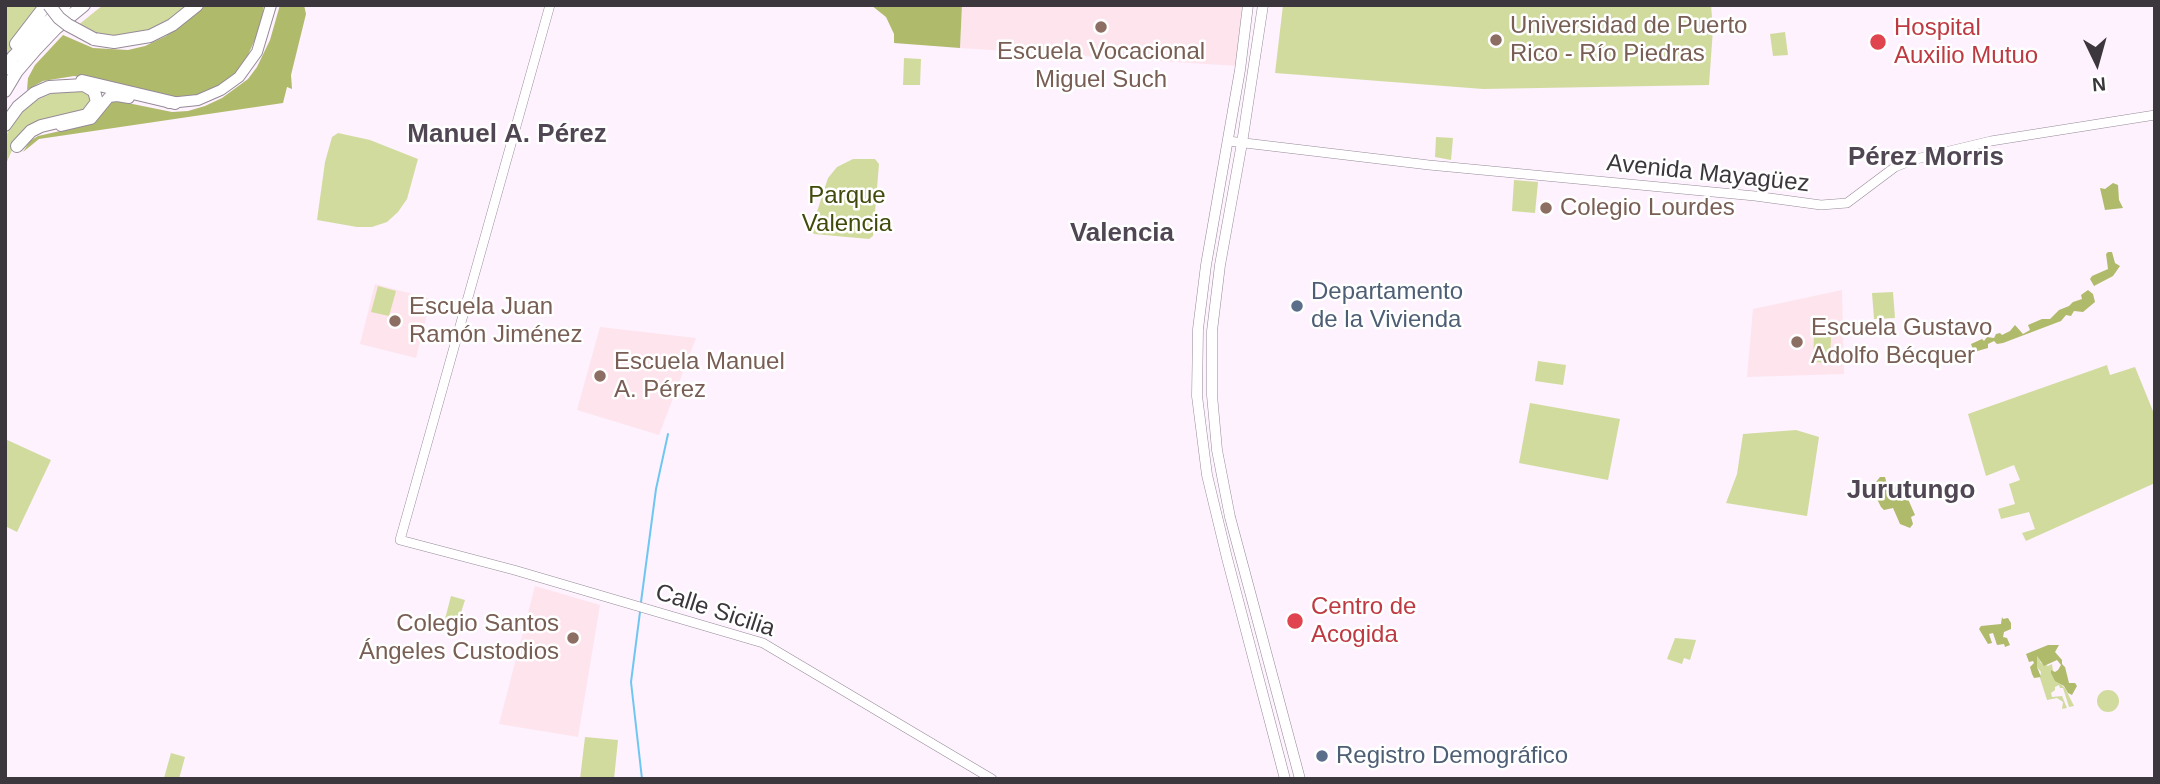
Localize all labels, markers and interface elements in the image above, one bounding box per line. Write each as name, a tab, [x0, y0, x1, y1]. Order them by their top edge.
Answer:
place label: Universidad de Puerto Rico - Río Piedras	[1510, 12, 1747, 68]
place label: Hospital Auxilio Mutuo	[1894, 14, 2038, 70]
marker: Escuela Vocacional Miguel Such	[1093, 19, 1109, 35]
north arrow	[2062, 28, 2132, 98]
marker: Universidad de Puerto Rico - Río Piedras	[1488, 32, 1504, 48]
marker: Hospital Auxilio Mutuo	[1868, 32, 1888, 52]
place label: Escuela Vocacional Miguel Such	[997, 38, 1205, 94]
text: N	[2091, 73, 2107, 95]
district label: Manuel A. Pérez	[407, 119, 607, 151]
district label: Pérez Morris	[1848, 142, 2004, 174]
street label: Avenida Mayagüez	[1605, 149, 1811, 199]
park label: Parque Valencia	[802, 182, 892, 238]
place label: Colegio Lourdes	[1560, 194, 1735, 222]
marker: Colegio Lourdes	[1538, 200, 1554, 216]
district label: Valencia	[1070, 218, 1174, 250]
place label: Departamento de la Vivienda	[1311, 278, 1463, 334]
place label: Escuela Juan Ramón Jiménez	[409, 293, 582, 349]
marker: Departamento de la Vivienda	[1289, 298, 1305, 314]
marker: Escuela Juan Ramón Jiménez	[387, 313, 403, 329]
place label: Escuela Gustavo Adolfo Bécquer	[1811, 314, 1992, 370]
marker: Escuela Gustavo Adolfo Bécquer	[1789, 334, 1805, 350]
place label: Escuela Manuel A. Pérez	[614, 348, 785, 404]
marker: Escuela Manuel A. Pérez	[592, 368, 608, 384]
district label: Jurutungo	[1847, 475, 1975, 507]
street label: Calle Sicilia	[652, 578, 778, 644]
place label: Centro de Acogida	[1311, 593, 1416, 649]
place label: Colegio Santos Ángeles Custodios	[359, 610, 559, 666]
marker: Centro de Acogida	[1285, 611, 1305, 631]
marker: Colegio Santos Ángeles Custodios	[565, 630, 581, 646]
place label: Registro Demográfico	[1336, 742, 1568, 770]
marker: Registro Demográfico	[1314, 748, 1330, 764]

